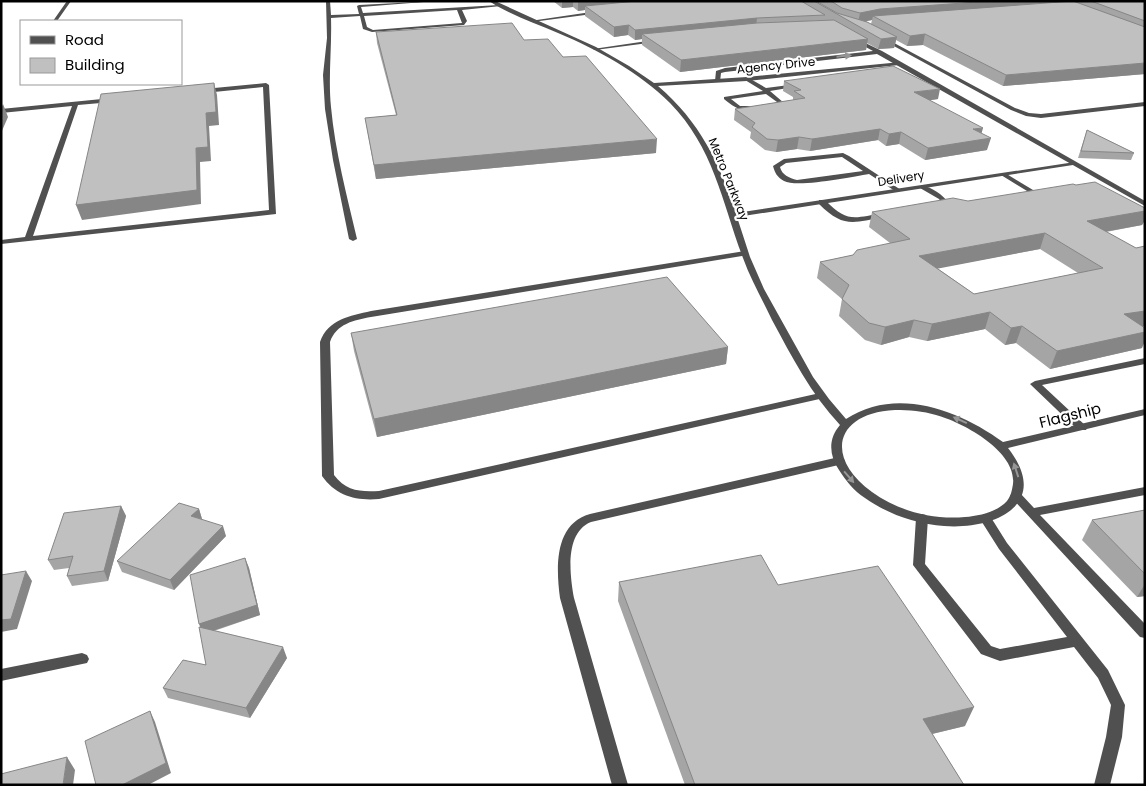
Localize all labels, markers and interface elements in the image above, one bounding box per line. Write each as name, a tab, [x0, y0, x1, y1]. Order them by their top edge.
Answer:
legend	[20, 20, 182, 85]
text: Road	[65, 29, 104, 50]
street label: Agency Drive	[736, 52, 816, 78]
one-way arrow	[836, 52, 852, 60]
text: Building	[65, 54, 125, 75]
street label: Metro Parkway	[705, 135, 753, 223]
street label: Delivery	[876, 166, 926, 190]
street label: Flagship	[1037, 397, 1103, 433]
one-way arrow	[953, 416, 967, 424]
one-way arrow	[1011, 462, 1019, 477]
one-way arrow	[843, 470, 854, 483]

